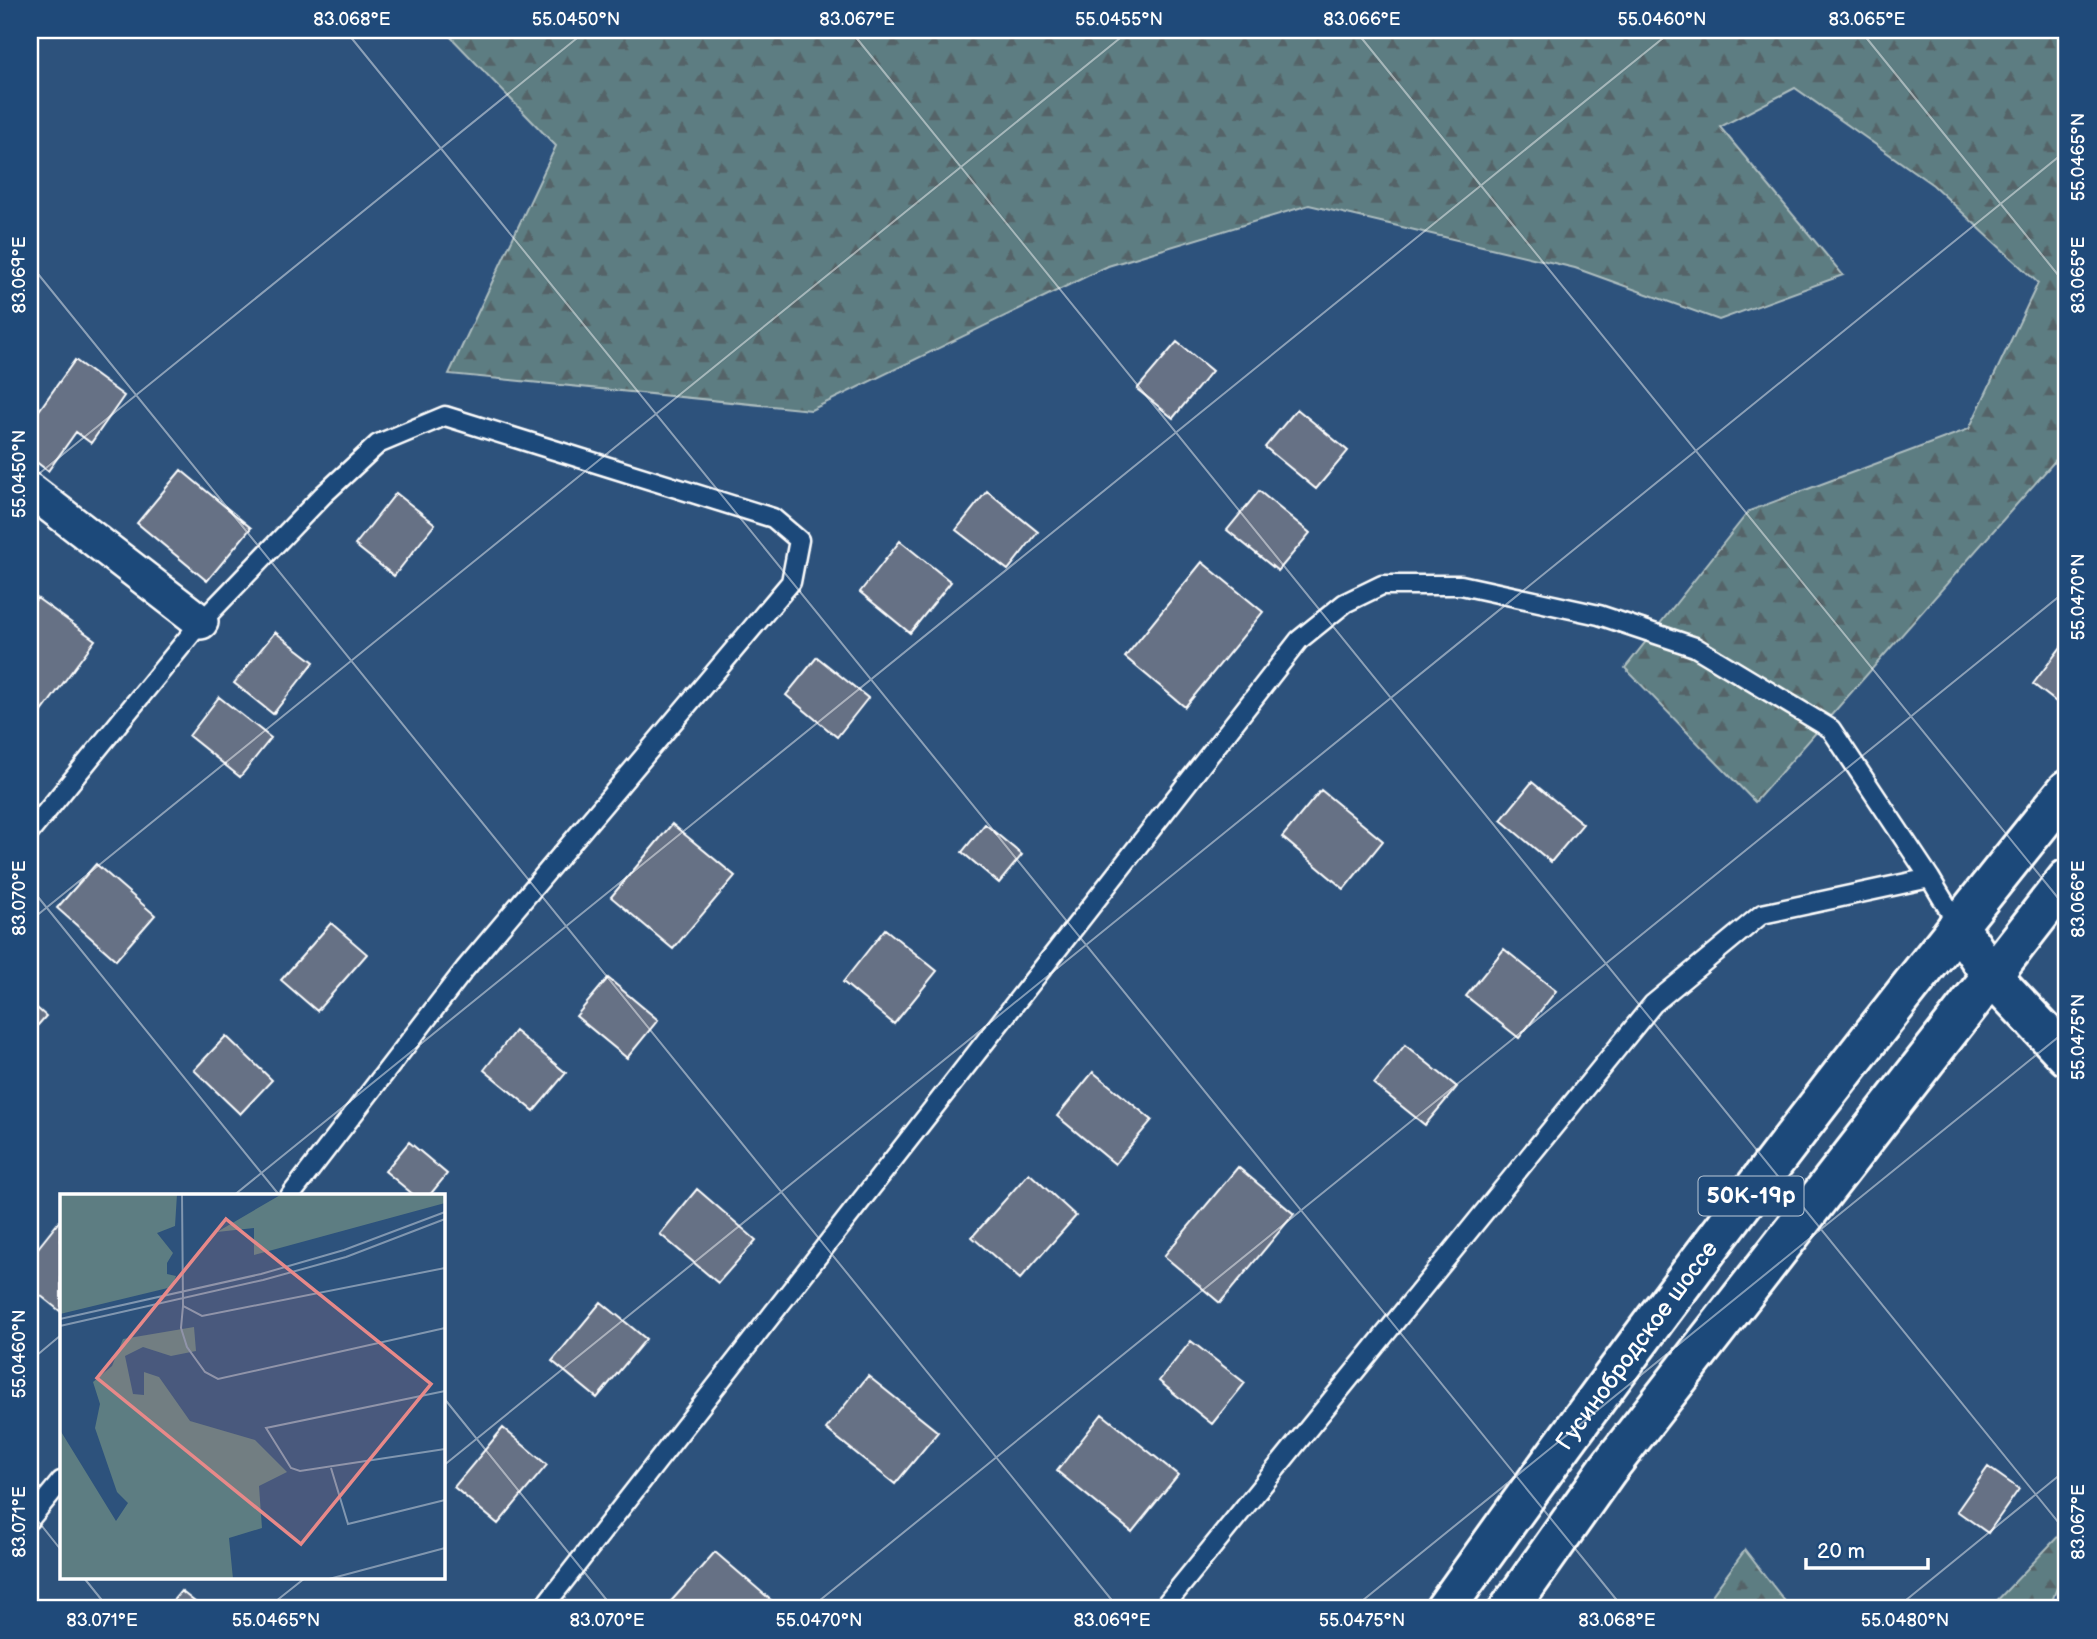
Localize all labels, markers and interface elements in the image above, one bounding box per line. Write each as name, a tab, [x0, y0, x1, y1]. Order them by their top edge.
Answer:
text: 83.068°E	[313, 9, 391, 30]
text: 55.0450°N	[532, 9, 620, 30]
text: 83.067°E	[819, 9, 895, 30]
text: 55.0455°N	[1075, 9, 1163, 30]
text: 83.066°E	[1323, 9, 1401, 30]
text: 55.0460°N	[1617, 9, 1707, 30]
text: 83.065°E	[1829, 9, 1906, 30]
text: 55.0465°N	[2068, 113, 2089, 201]
text: 83.069°E	[9, 236, 30, 314]
text: 83.065°E	[2068, 236, 2089, 313]
text: 55.0450°N	[9, 430, 30, 518]
text: 55.0470°N	[2068, 554, 2089, 640]
text: 83.070°E	[9, 860, 30, 936]
text: 83.066°E	[2068, 860, 2089, 938]
text: 55.0475°N	[2068, 994, 2089, 1080]
road number: 50К-19р	[1698, 1176, 1803, 1216]
inset map	[60, 1194, 444, 1580]
street label: Гусинобродское шоссе	[1550, 1235, 1724, 1456]
text: 55.0460°N	[9, 1309, 30, 1399]
text: 83.067°E	[2068, 1484, 2089, 1560]
text: 83.071°E	[9, 1486, 30, 1558]
scale bar	[1806, 1527, 1929, 1571]
text: 20 m	[1817, 1539, 1865, 1564]
text: 83.071°E	[66, 1610, 138, 1631]
text: 55.0465°N	[232, 1610, 320, 1631]
text: 83.070°E	[569, 1610, 645, 1631]
text: 55.0470°N	[776, 1610, 862, 1631]
text: 83.069°E	[1073, 1610, 1151, 1631]
text: 55.0475°N	[1319, 1610, 1405, 1631]
text: 83.068°E	[1578, 1610, 1656, 1631]
text: 55.0480°N	[1861, 1610, 1949, 1631]

